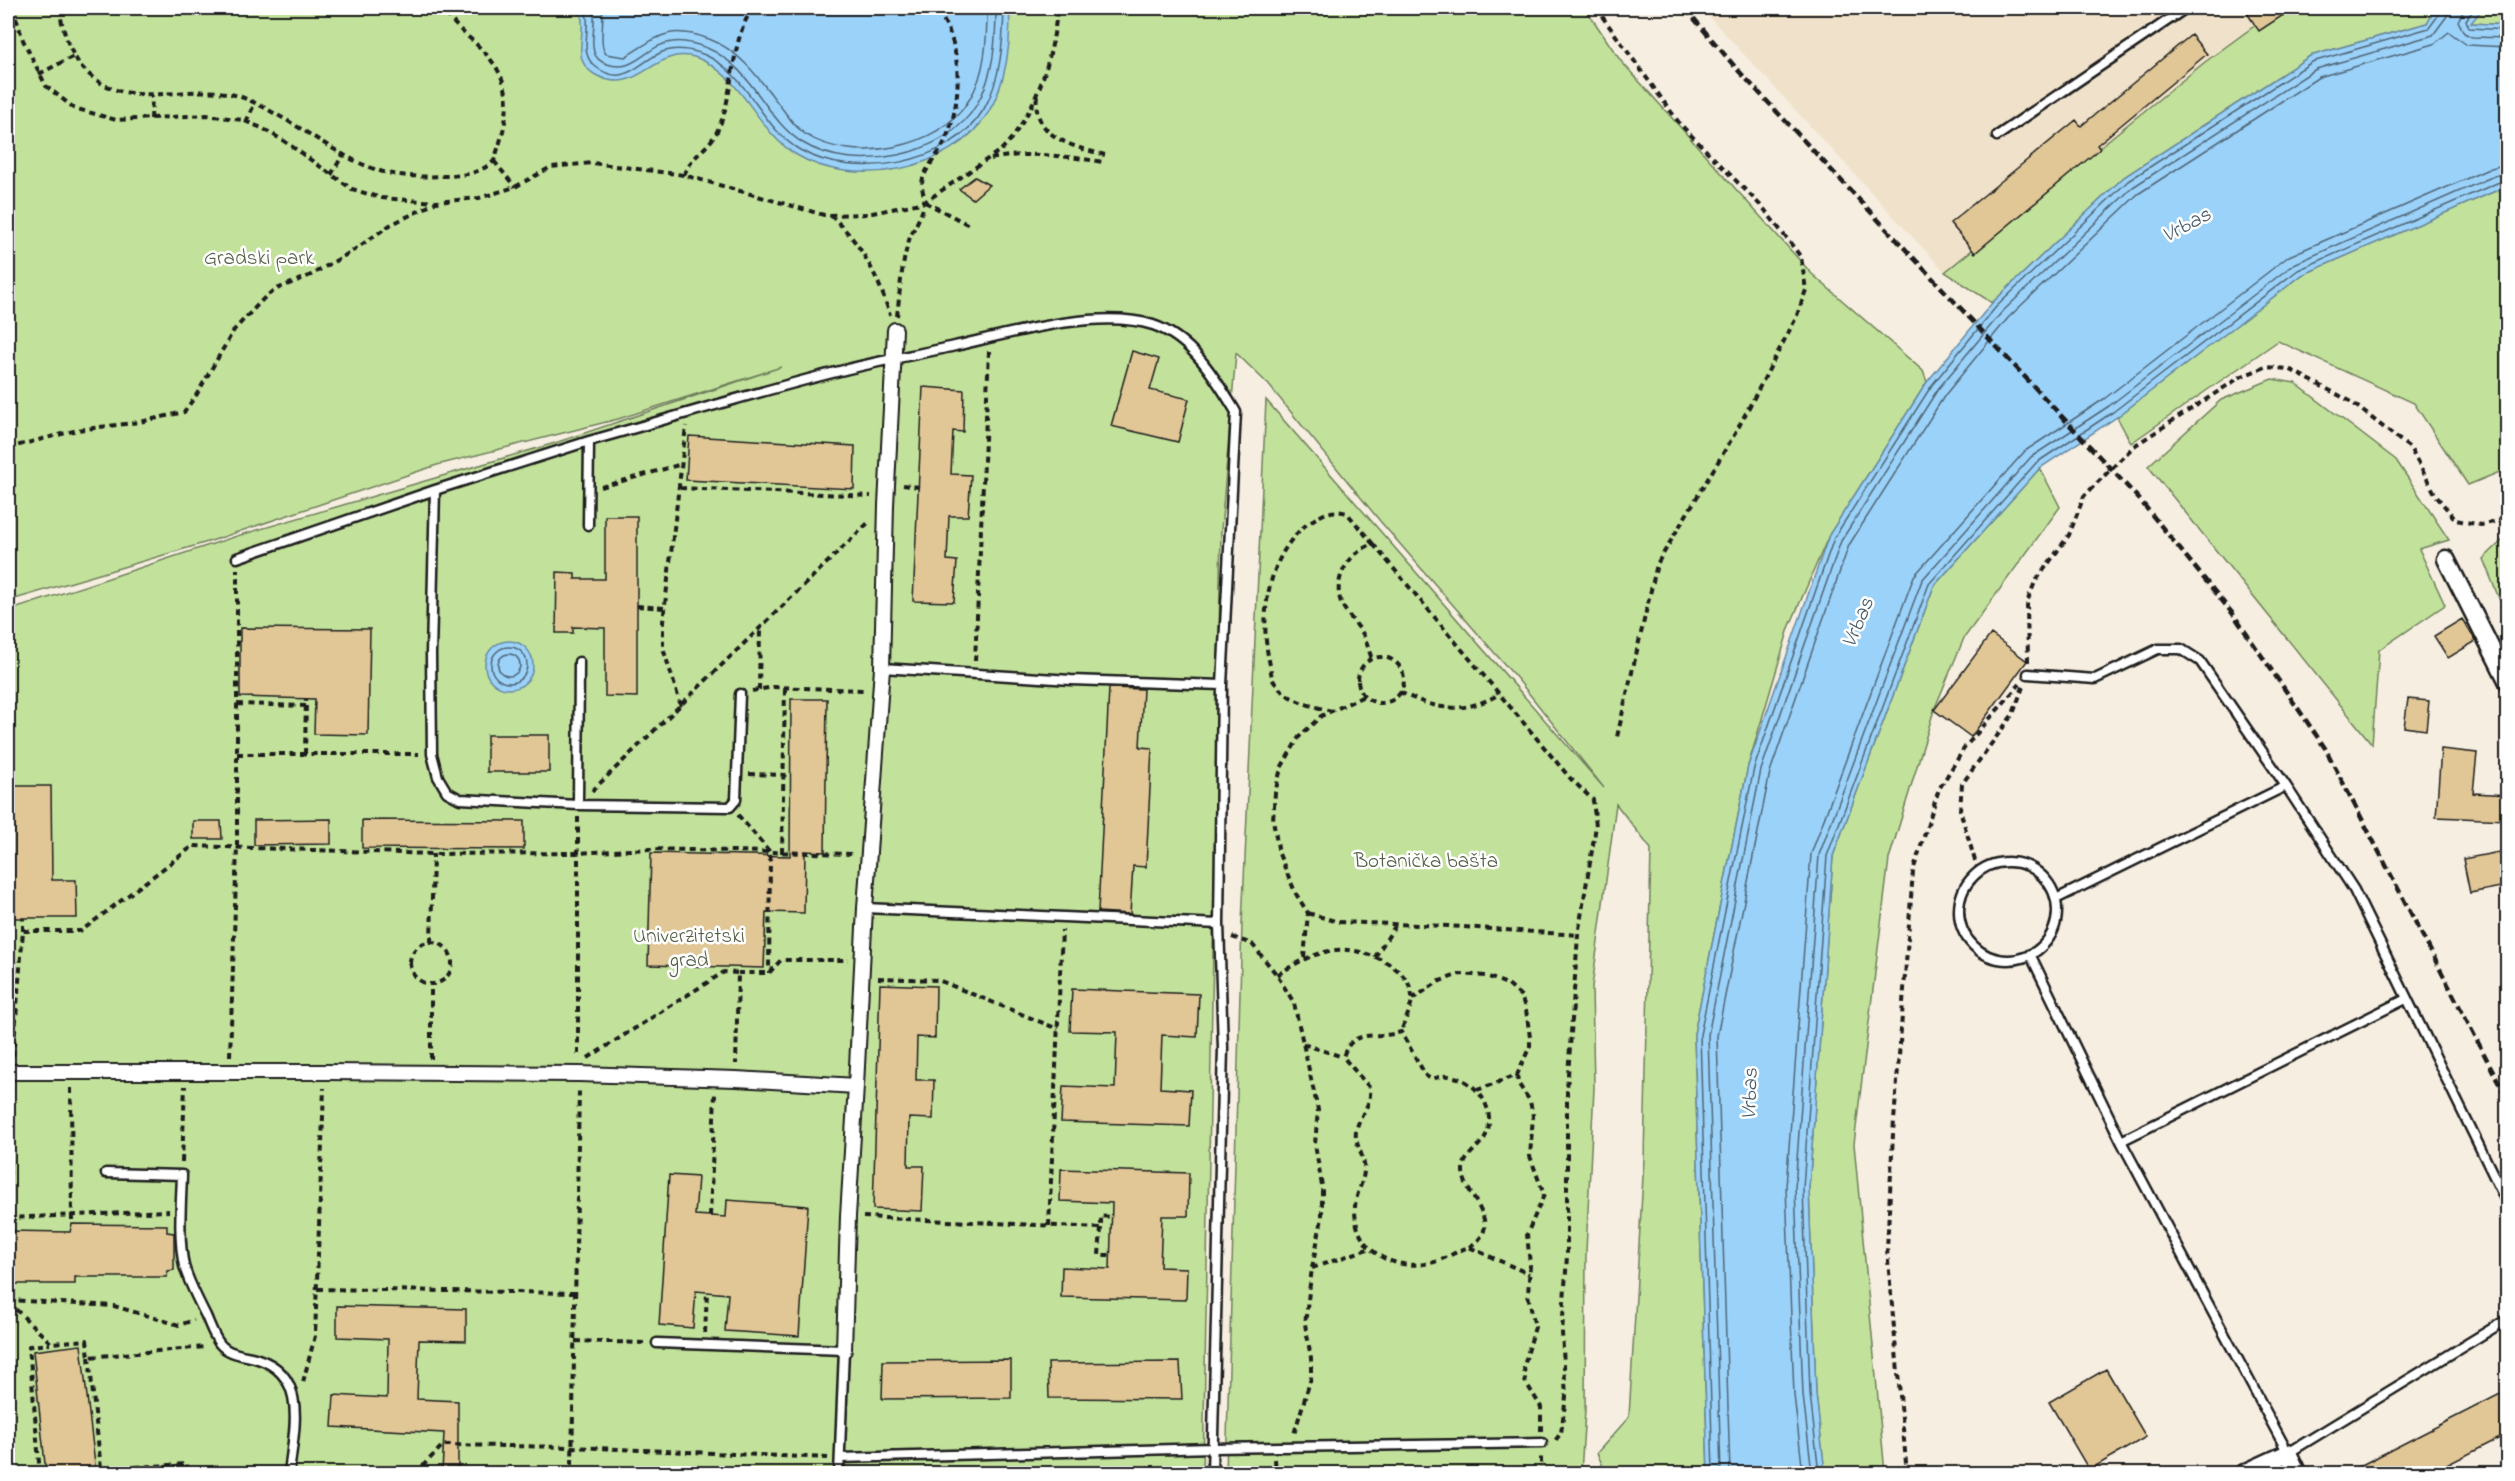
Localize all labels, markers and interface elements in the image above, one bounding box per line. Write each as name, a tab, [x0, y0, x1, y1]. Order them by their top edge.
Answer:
water label: Vrbas	[2157, 199, 2218, 252]
park label: Gradski park	[204, 244, 315, 274]
water label: Vrbas	[1834, 592, 1884, 653]
park label: Botanička bašta	[1353, 847, 1498, 877]
park label: Univerzitetski grad	[633, 922, 745, 978]
water label: Vrbas	[1734, 1067, 1768, 1120]

